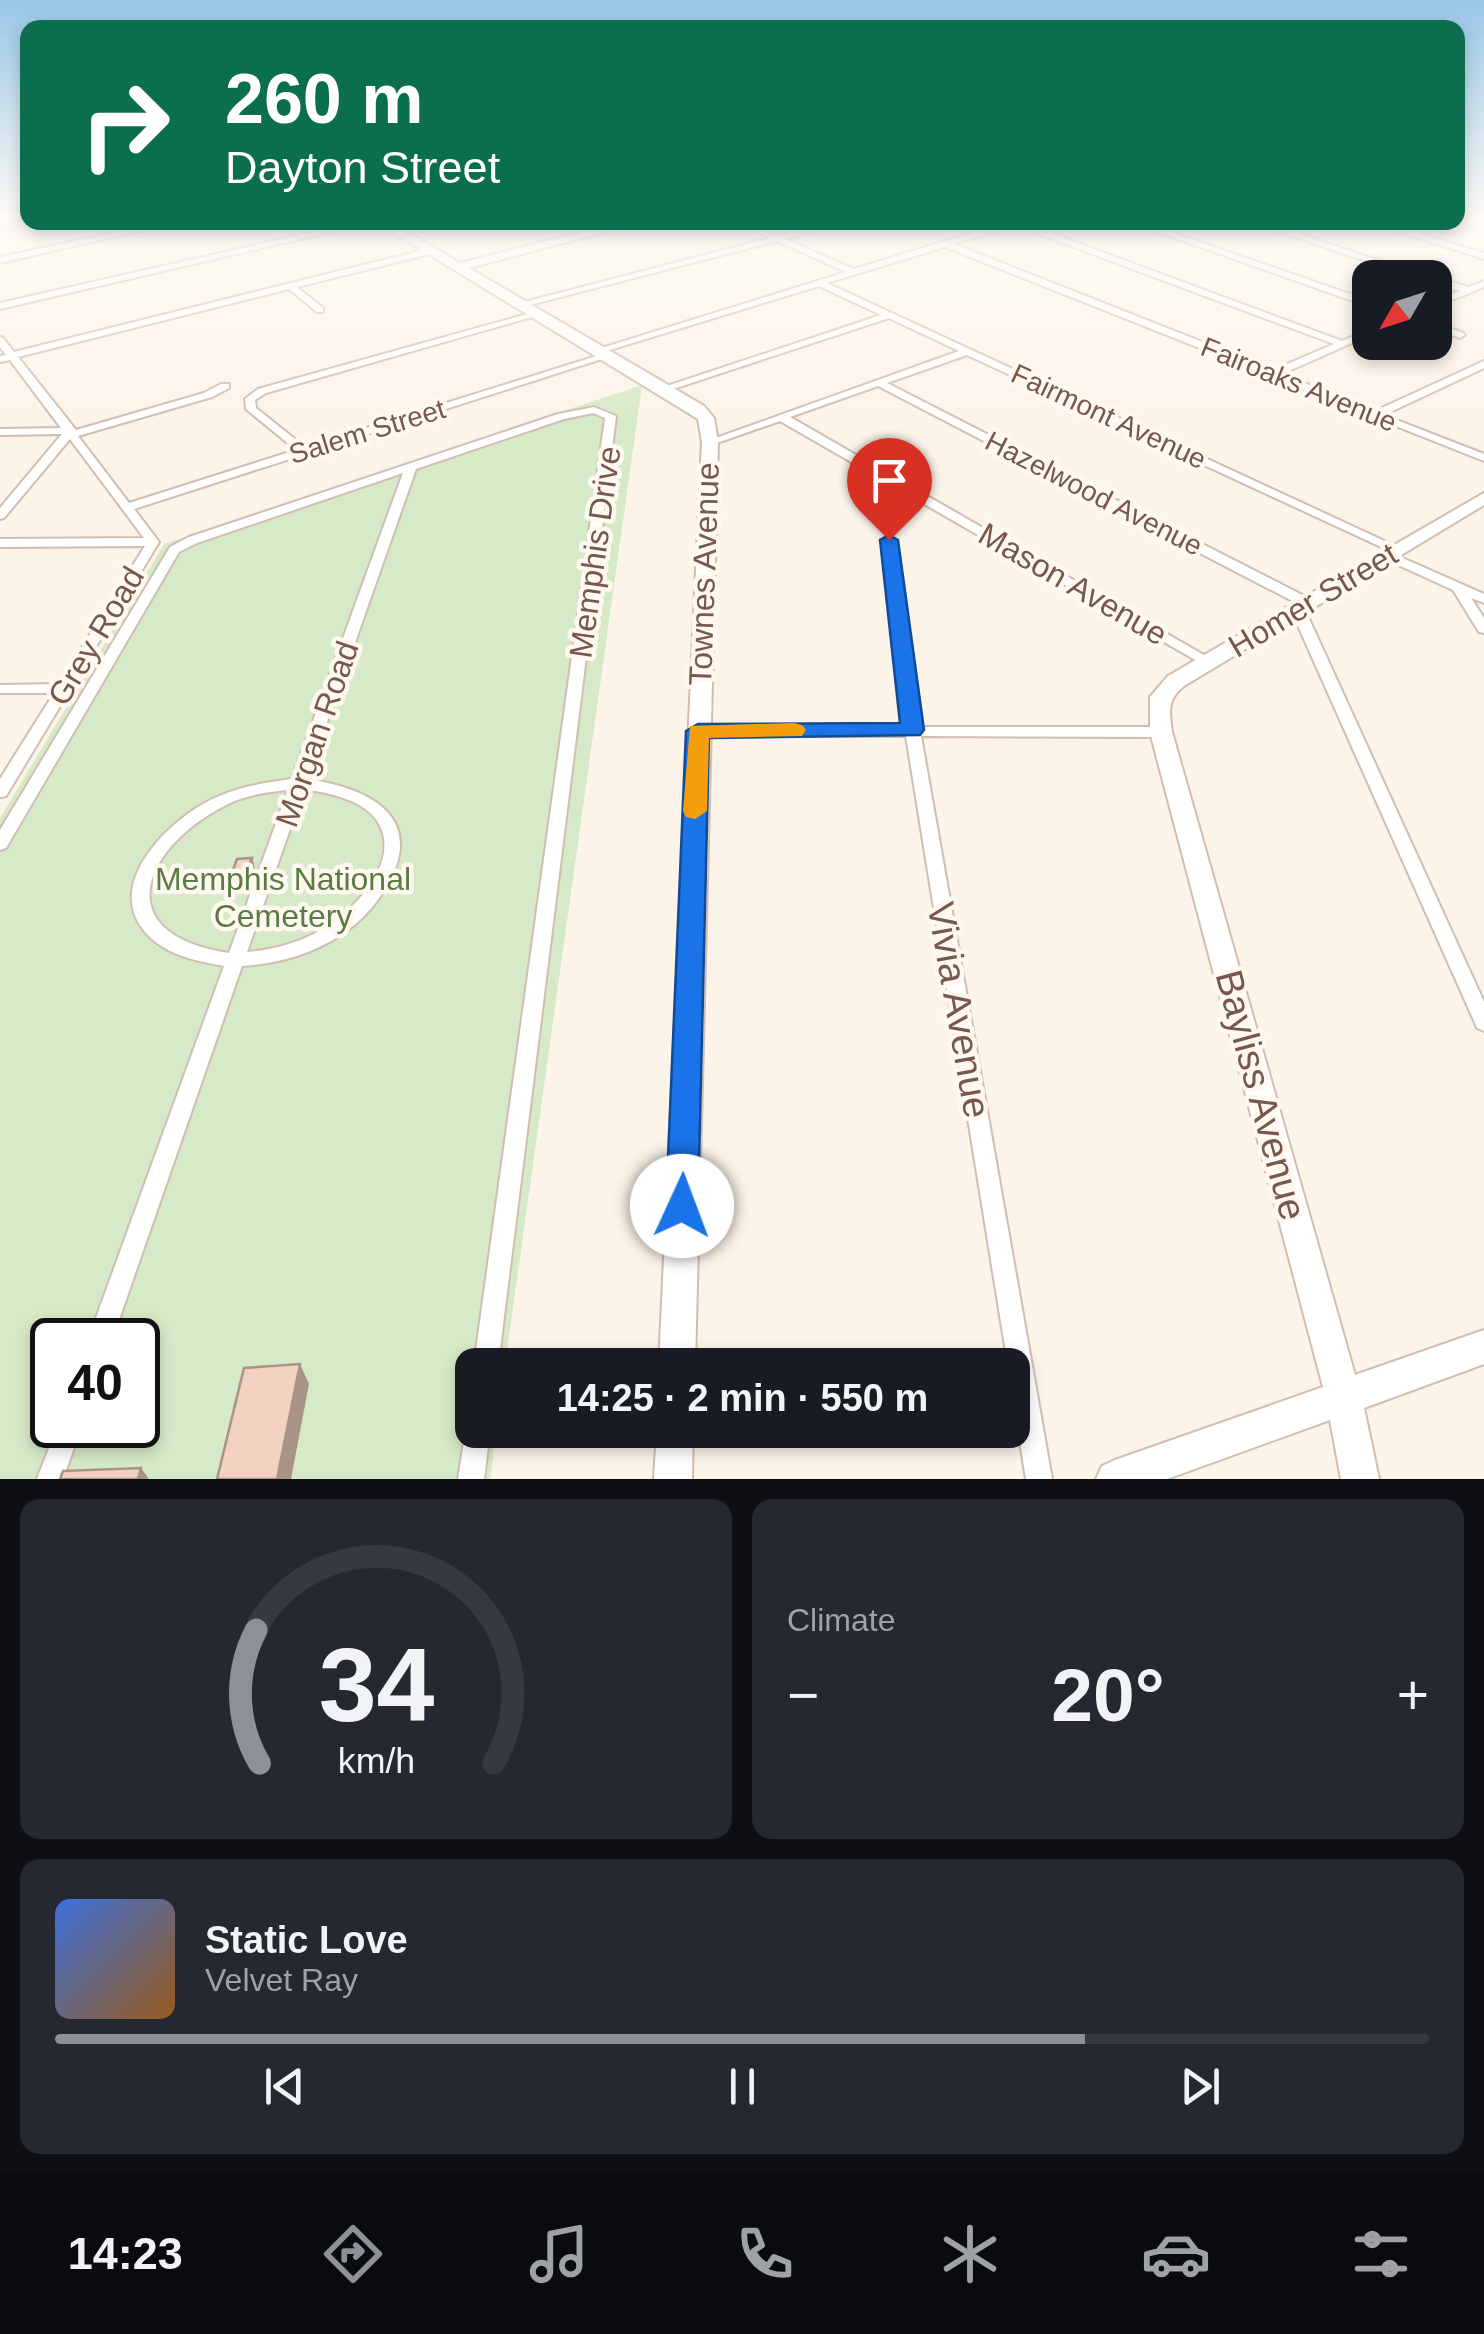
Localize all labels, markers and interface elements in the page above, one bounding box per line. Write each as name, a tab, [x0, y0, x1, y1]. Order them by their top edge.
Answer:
icon: right	[60, 60, 190, 190]
text: 260 m	[225, 60, 423, 138]
text: Dayton Street	[225, 142, 500, 193]
north arrow	[1352, 260, 1452, 360]
map controls	[1352, 260, 1452, 360]
street label: Fairoaks Avenue	[1197, 331, 1401, 438]
street label: Fairmont Avenue	[1007, 358, 1211, 475]
street label: Salem Street	[285, 393, 449, 470]
street label: Hazelwood Avenue	[980, 425, 1207, 562]
pin	[847, 438, 932, 541]
street label: Memphis Drive	[562, 444, 628, 660]
icon: arrive	[862, 453, 917, 508]
street label: Townes Avenue	[682, 462, 726, 686]
street label: Mason Avenue	[973, 516, 1173, 652]
street label: Homer Street	[1222, 536, 1404, 664]
street label: Grey Road	[41, 560, 151, 712]
street label: Morgan Road	[268, 636, 366, 832]
park label: Memphis National Cemetery	[155, 861, 411, 934]
street label: Vivia Avenue	[919, 899, 999, 1121]
street label: Bayliss Avenue	[1207, 965, 1315, 1225]
position arrow	[630, 1154, 734, 1258]
speed limit sign: 40	[30, 1318, 160, 1448]
text: 14:25 · 2 min · 550 m	[557, 1377, 928, 1419]
text: Climate	[787, 1602, 895, 1638]
text: 34	[318, 1627, 434, 1743]
text: 20°	[1051, 1653, 1165, 1737]
text: −	[787, 1664, 819, 1726]
text: +	[1397, 1664, 1429, 1726]
text: km/h	[337, 1741, 415, 1781]
text: Static Love	[205, 1919, 408, 1961]
text: Velvet Ray	[205, 1962, 358, 1998]
icon: previous	[257, 2059, 312, 2114]
icon: pause	[715, 2059, 770, 2114]
icon: next	[1173, 2059, 1228, 2114]
icon: directions	[318, 2219, 388, 2289]
icon: music	[524, 2219, 594, 2289]
icon: phone	[730, 2219, 800, 2289]
icon: climate	[935, 2219, 1005, 2289]
icon: car	[1141, 2219, 1211, 2289]
icon: filters	[1346, 2219, 1416, 2289]
text: 14:23	[68, 2228, 183, 2279]

